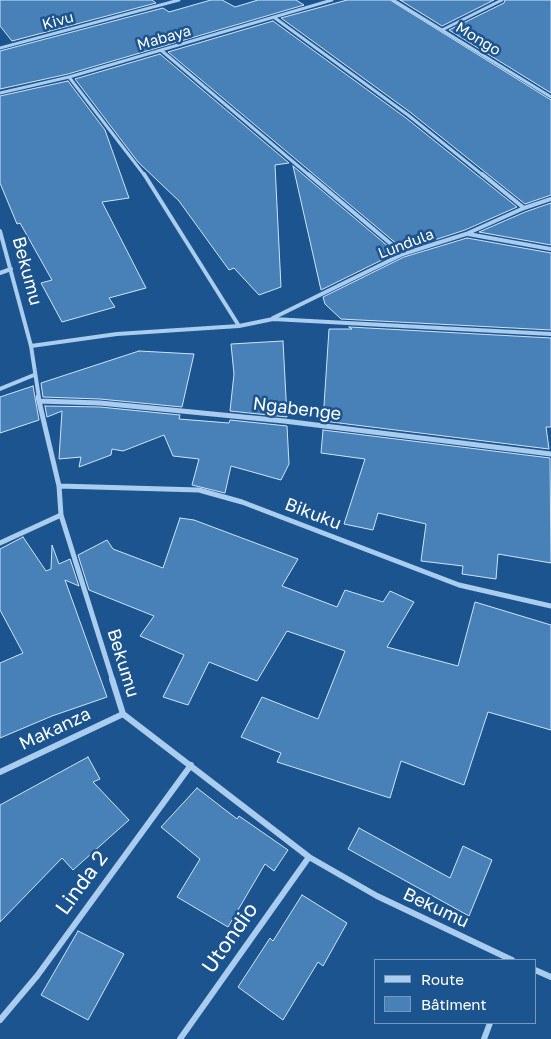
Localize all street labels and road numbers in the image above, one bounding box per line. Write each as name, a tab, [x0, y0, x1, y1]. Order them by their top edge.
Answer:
street label: Kivu	[40, 8, 76, 34]
street label: Mongo	[452, 19, 504, 59]
street label: Mabaya	[135, 22, 193, 54]
street label: Lundula	[376, 225, 436, 263]
street label: Bekumu	[7, 234, 47, 308]
street label: Ngabenge	[252, 393, 342, 425]
street label: Bikuku	[282, 493, 344, 535]
street label: Bekumu	[102, 626, 144, 700]
street label: Makanza	[16, 703, 94, 755]
street label: Linda 2	[50, 846, 114, 920]
street label: Bekumu	[400, 883, 472, 933]
street label: Utondio	[197, 898, 263, 978]

